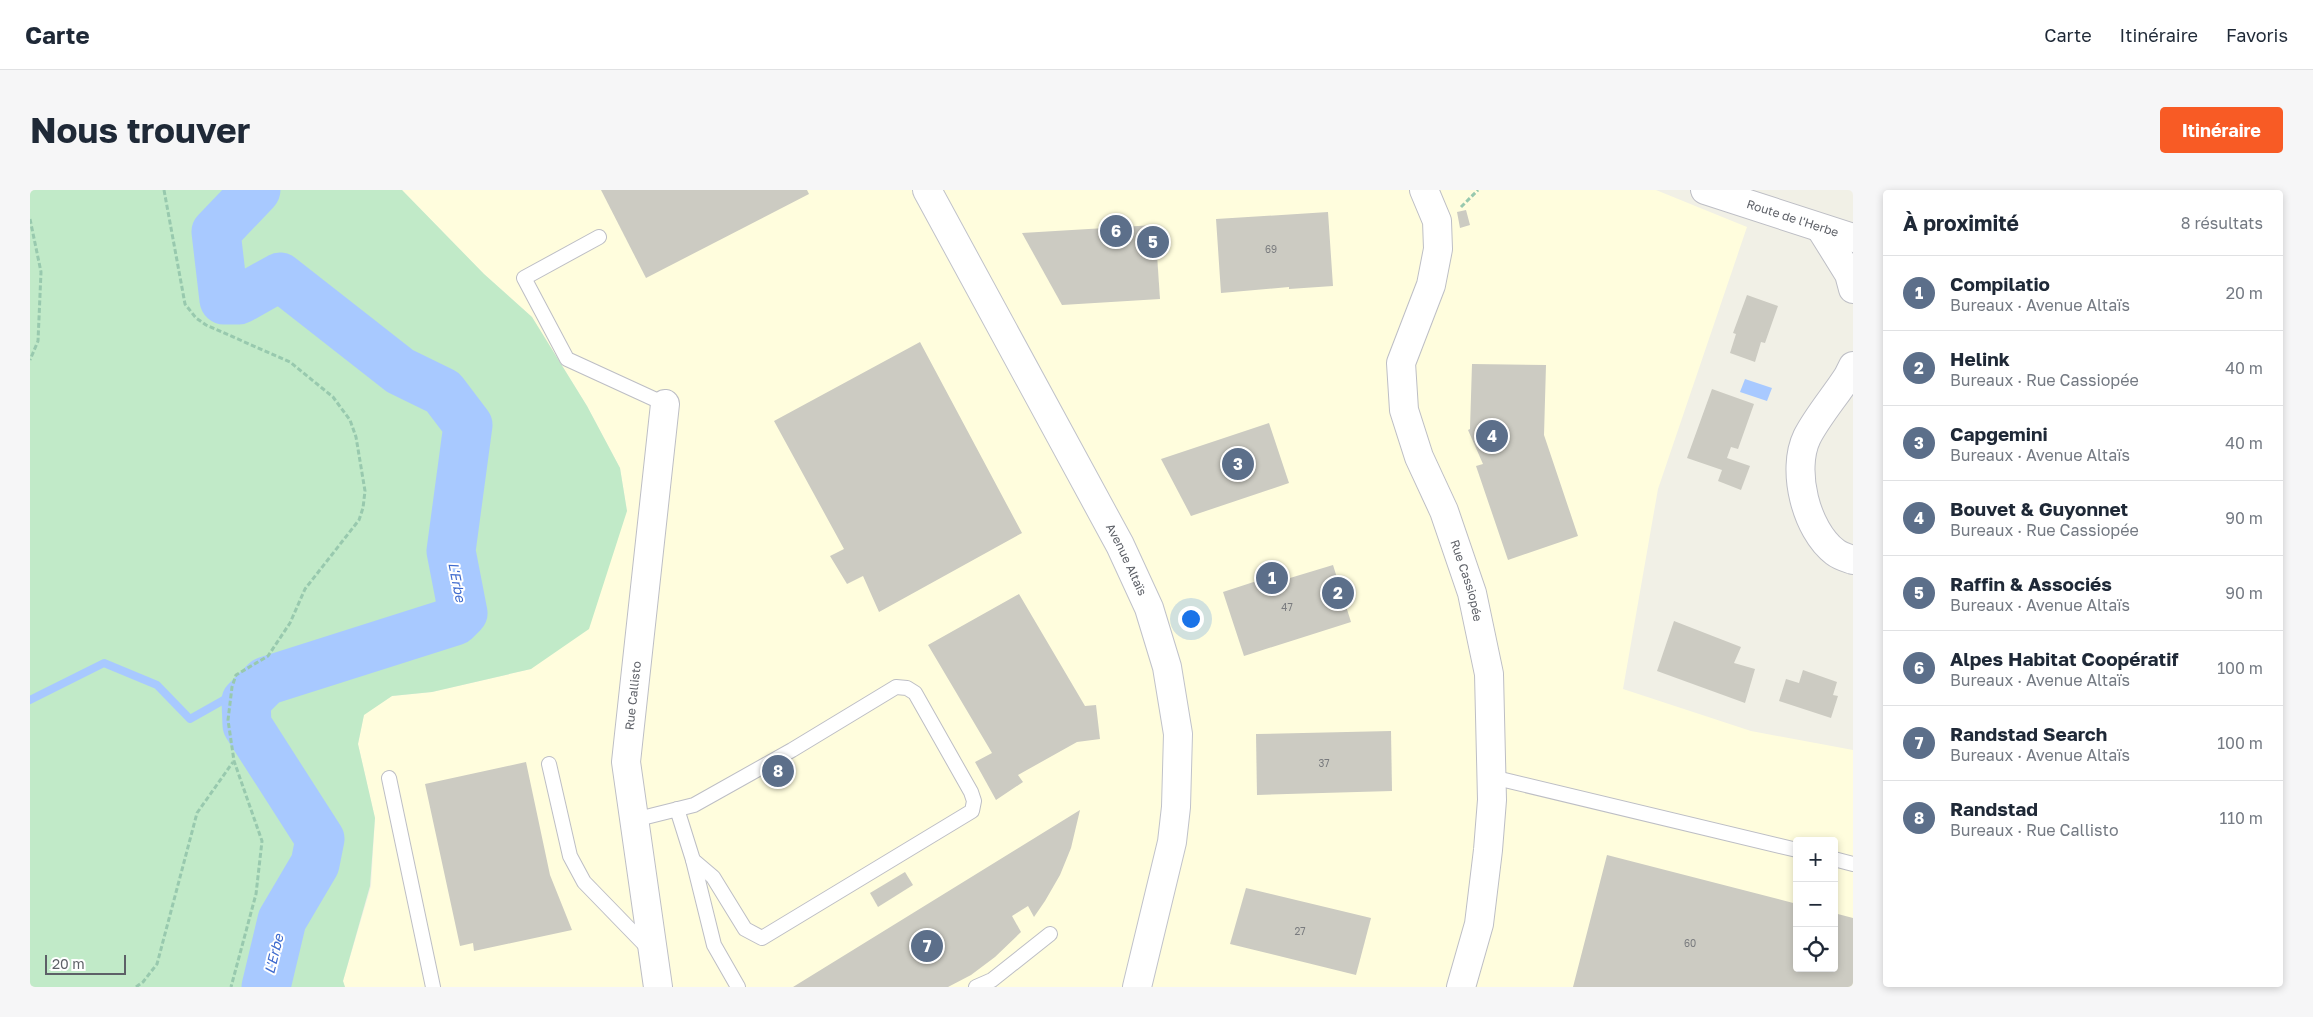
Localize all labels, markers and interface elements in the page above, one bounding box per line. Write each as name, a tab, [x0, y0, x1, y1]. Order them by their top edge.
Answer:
text: Carte	[25, 20, 90, 49]
text: Carte	[2044, 24, 2092, 46]
text: Itinéraire	[2120, 24, 2198, 46]
text: Favoris	[2226, 24, 2288, 46]
button: Itinéraire	[2160, 107, 2283, 153]
text: Nous trouver	[30, 109, 250, 151]
street label: Route de l'Herbe	[1745, 196, 1841, 240]
text: À proximité	[1903, 210, 2019, 236]
pin: 6	[1100, 212, 1132, 250]
text: 8 résultats	[2181, 213, 2263, 233]
pin: 5	[1137, 223, 1169, 261]
house number: 69	[1265, 243, 1277, 255]
text: Compilatio	[1950, 272, 2050, 295]
text: 1	[1915, 283, 1923, 303]
text: 20 m	[2226, 283, 2263, 303]
text: Bureaux · Avenue Altaïs	[1950, 295, 2130, 315]
text: Helink	[1950, 347, 2010, 370]
text: 2	[1914, 358, 1924, 378]
text: 40 m	[2225, 358, 2263, 378]
text: Bureaux · Rue Cassiopée	[1950, 370, 2139, 390]
pin: 4	[1476, 417, 1508, 455]
text: Capgemini	[1950, 422, 2048, 445]
text: 3	[1914, 433, 1924, 453]
text: 40 m	[2225, 433, 2263, 453]
pin: 3	[1222, 445, 1254, 483]
text: Bureaux · Avenue Altaïs	[1950, 445, 2130, 465]
text: Bouvet & Guyonnet	[1950, 497, 2128, 520]
text: 4	[1914, 508, 1924, 528]
text: 90 m	[2225, 508, 2263, 528]
text: Bureaux · Rue Cassiopée	[1950, 520, 2139, 540]
street label: Avenue Altaïs	[1103, 521, 1150, 598]
street label: Rue Cassiopée	[1447, 538, 1486, 623]
pin: 1	[1256, 559, 1288, 597]
water label: L'Erbe	[445, 560, 470, 604]
text: Raffin & Associés	[1950, 572, 2112, 595]
pin: 2	[1322, 574, 1354, 612]
text: 5	[1914, 583, 1924, 603]
text: 90 m	[2225, 583, 2263, 603]
text: Bureaux · Avenue Altaïs	[1950, 595, 2130, 615]
house number: 47	[1281, 601, 1293, 613]
your location	[1178, 606, 1204, 632]
text: Alpes Habitat Coopératif	[1950, 647, 2178, 670]
text: 6	[1914, 658, 1924, 678]
text: 100 m	[2217, 658, 2263, 678]
street label: Rue Callisto	[622, 660, 644, 731]
text: Bureaux · Avenue Altaïs	[1950, 670, 2130, 690]
text: Randstad Search	[1950, 722, 2107, 745]
text: 7	[1915, 733, 1923, 753]
text: 100 m	[2217, 733, 2263, 753]
text: Bureaux · Avenue Altaïs	[1950, 745, 2130, 765]
pin: 8	[762, 752, 794, 790]
house number: 37	[1318, 757, 1330, 769]
text: Randstad	[1950, 797, 2038, 820]
text: 8	[1914, 808, 1924, 828]
text: 110 m	[2219, 808, 2263, 828]
text: Bureaux · Rue Callisto	[1950, 820, 2119, 840]
map controls	[1793, 837, 1838, 972]
button: +	[1793, 837, 1838, 882]
button: −	[1793, 882, 1838, 927]
house number: 27	[1294, 925, 1306, 937]
pin: 7	[911, 927, 943, 965]
button: locate	[1793, 927, 1838, 972]
water label: L'Erbe	[260, 931, 287, 976]
house number: 60	[1684, 937, 1696, 949]
scale bar	[45, 952, 126, 975]
text: 20 m	[52, 955, 85, 972]

